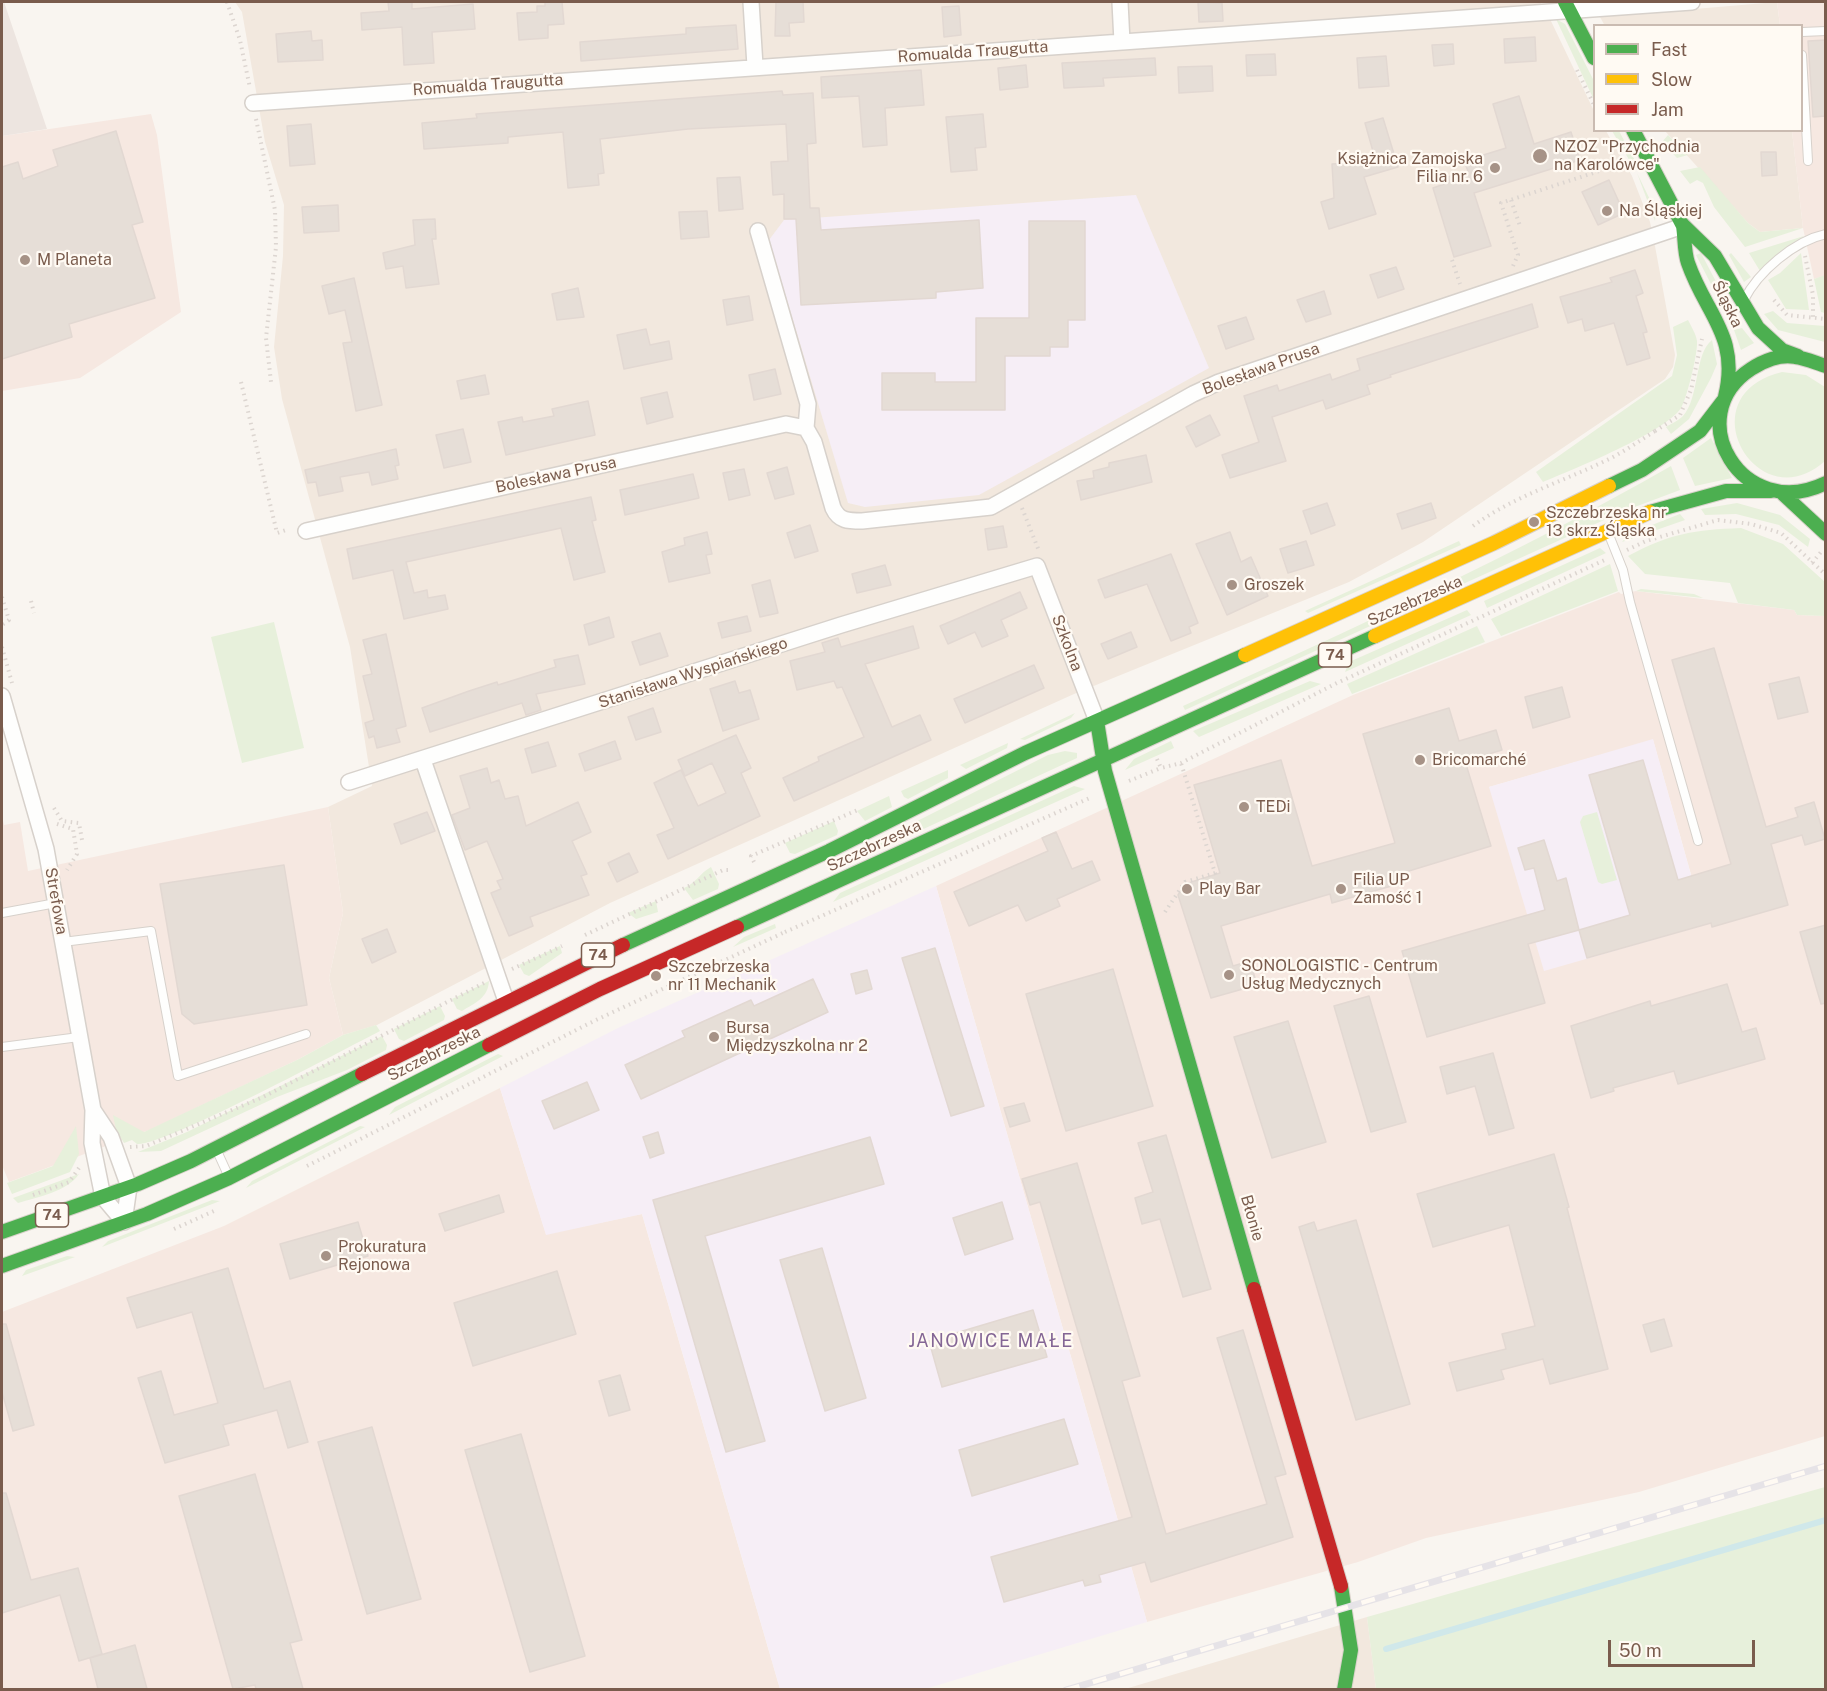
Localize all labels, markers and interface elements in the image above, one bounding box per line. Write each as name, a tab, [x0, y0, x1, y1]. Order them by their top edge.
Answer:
legend	[1593, 24, 1803, 132]
street label: Romualda Traugutta	[897, 37, 1049, 67]
text: Fast	[1651, 39, 1687, 60]
text: Slow	[1651, 69, 1692, 90]
street label: Romualda Traugutta	[412, 70, 564, 100]
text: Jam	[1651, 99, 1684, 120]
place label: NZOZ "Przychodnia na Karolówce"	[1554, 137, 1700, 175]
marker: NZOZ "Przychodnia na Karolówce"	[1531, 147, 1549, 165]
place label: Książnica Zamojska Filia nr. 6	[1337, 149, 1483, 187]
marker: Książnica Zamojska Filia nr. 6	[1488, 161, 1502, 175]
place label: Na Śląskiej	[1619, 201, 1702, 221]
marker: Na Śląskiej	[1600, 204, 1614, 218]
place label: M Planeta	[37, 250, 112, 270]
marker: M Planeta	[18, 253, 32, 267]
street label: Śląska	[1707, 277, 1747, 331]
street label: Bolesława Prusa	[1200, 339, 1322, 399]
street label: Bolesława Prusa	[494, 453, 618, 497]
place label: Szczebrzeska nr 13 skrz. Śląska	[1546, 503, 1667, 541]
marker: Szczebrzeska nr 13 skrz. Śląska	[1527, 515, 1541, 529]
street label: Szczebrzeska	[1365, 572, 1465, 630]
place label: Groszek	[1244, 575, 1305, 595]
marker: Groszek	[1225, 578, 1239, 592]
street label: Szkolna	[1048, 612, 1086, 674]
street label: Stanisława Wyspiańskiego	[596, 633, 790, 713]
road number: 74	[1318, 643, 1352, 667]
place label: Bricomarché	[1432, 750, 1526, 770]
marker: Bricomarché	[1413, 753, 1427, 767]
place label: TEDi	[1256, 797, 1291, 817]
marker: TEDi	[1237, 800, 1251, 814]
street label: Szczebrzeska	[824, 816, 924, 876]
street label: Strefowa	[41, 866, 71, 936]
place label: Filia UP Zamość 1	[1353, 870, 1422, 908]
place label: Play Bar	[1199, 879, 1261, 899]
marker: Play Bar	[1180, 882, 1194, 896]
marker: Filia UP Zamość 1	[1334, 882, 1348, 896]
road number: 74	[582, 943, 614, 967]
place label: SONOLOGISTIC - Centrum Usług Medycznych	[1241, 956, 1438, 994]
place label: Szczebrzeska nr 11 Mechanik	[668, 957, 776, 995]
marker: SONOLOGISTIC - Centrum Usług Medycznych	[1222, 968, 1236, 982]
marker: Szczebrzeska nr 11 Mechanik	[649, 969, 663, 983]
place label: Bursa Międzyszkolna nr 2	[726, 1018, 868, 1056]
street label: Szczebrzeska	[384, 1022, 484, 1086]
marker: Bursa Międzyszkolna nr 2	[707, 1030, 721, 1044]
street label: Błonie	[1236, 1193, 1268, 1243]
road number: 74	[36, 1203, 68, 1227]
place label: Prokuratura Rejonowa	[338, 1237, 426, 1275]
marker: Prokuratura Rejonowa	[319, 1249, 333, 1263]
district label: JANOWICE MAŁE	[908, 1330, 1074, 1352]
scale bar	[1611, 1628, 1758, 1666]
text: 50 m	[1619, 1640, 1662, 1661]

